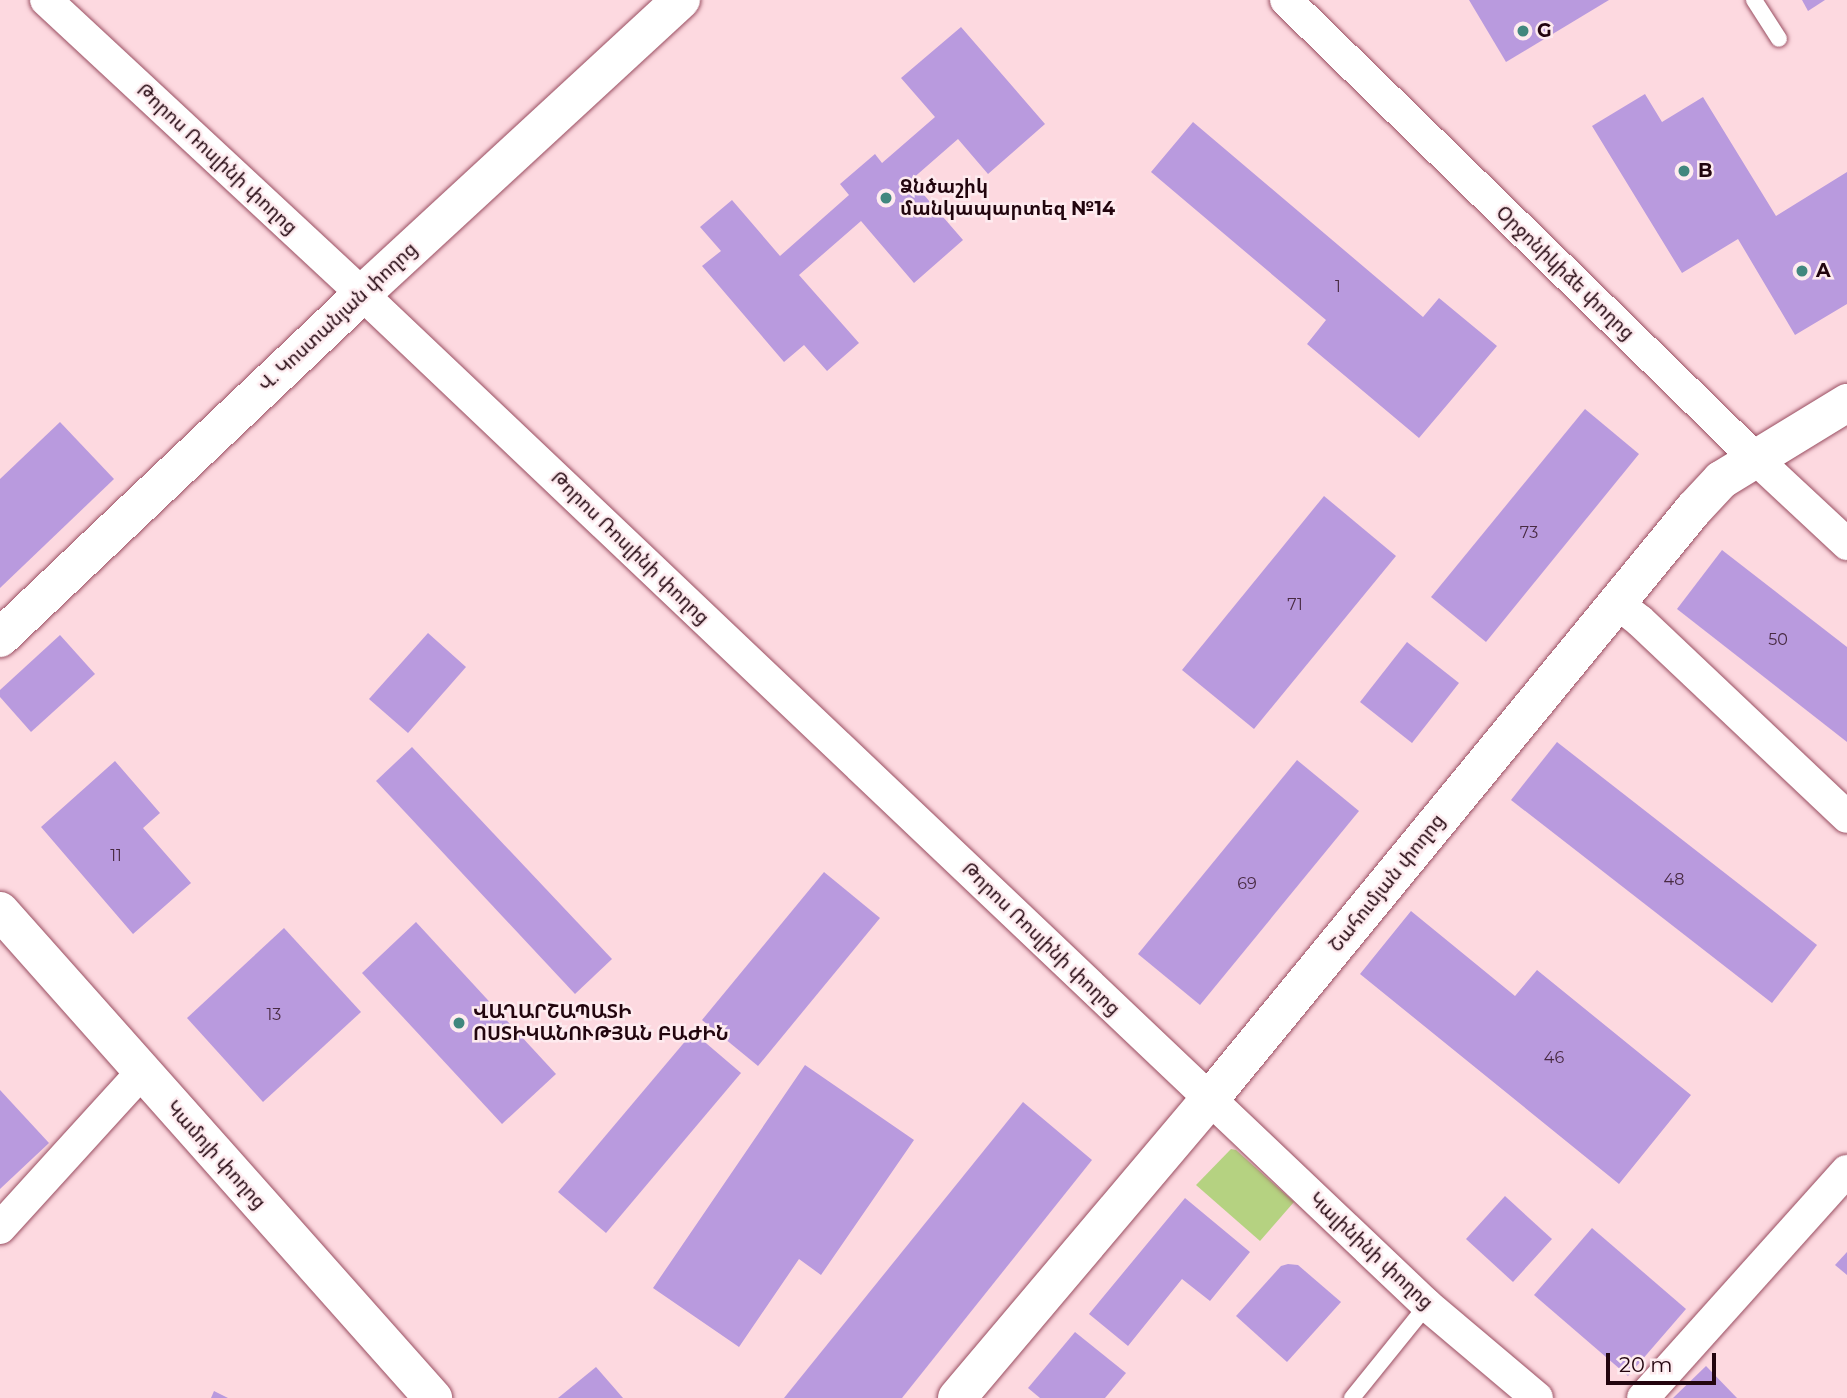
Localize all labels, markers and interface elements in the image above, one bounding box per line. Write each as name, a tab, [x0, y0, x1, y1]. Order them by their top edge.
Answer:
place label: G	[1537, 20, 1552, 42]
marker: G	[1515, 23, 1531, 39]
street label: Թորոս Ռոսլինի փողոց	[132, 79, 302, 239]
place label: B	[1698, 160, 1713, 182]
marker: B	[1676, 163, 1692, 179]
place label: Ձնծաշիկ մանկապարտեզ №14	[900, 176, 1115, 220]
marker: Ձնծաշիկ մանկապարտեզ №14	[878, 190, 894, 206]
street label: Օրջոնիկիձե փողոց	[1491, 201, 1639, 345]
street label: Վ. Կոստանյան փողոց	[254, 238, 422, 396]
place label: A	[1816, 260, 1831, 282]
marker: A	[1794, 263, 1810, 279]
house number: 1	[1335, 277, 1341, 297]
street label: Թորոս Ռոսլինի փողոց	[546, 467, 714, 629]
house number: 73	[1520, 523, 1538, 543]
house number: 71	[1287, 595, 1303, 615]
house number: 50	[1768, 630, 1788, 650]
street label: Շահումյան փողոց	[1324, 809, 1450, 957]
house number: 11	[110, 846, 122, 866]
street label: Թորոս Ռոսլինի փողոց	[957, 858, 1125, 1020]
house number: 48	[1664, 870, 1684, 890]
house number: 69	[1237, 874, 1257, 894]
place label: ՎԱՂԱՐՇԱՊԱՏԻ ՈՍՏԻԿԱՆՈՒԹՅԱՆ ԲԱԺԻՆ	[473, 1001, 728, 1045]
house number: 13	[267, 1005, 281, 1025]
marker: ՎԱՂԱՐՇԱՊԱՏԻ ՈՍՏԻԿԱՆՈՒԹՅԱՆ ԲԱԺԻՆ	[451, 1015, 467, 1031]
house number: 46	[1544, 1048, 1564, 1068]
street label: Կամոյի փողոց	[161, 1096, 271, 1214]
street label: Կալինինի փողոց	[1304, 1188, 1438, 1314]
scale bar	[1609, 1338, 1719, 1382]
text: 20 m	[1619, 1352, 1673, 1377]

